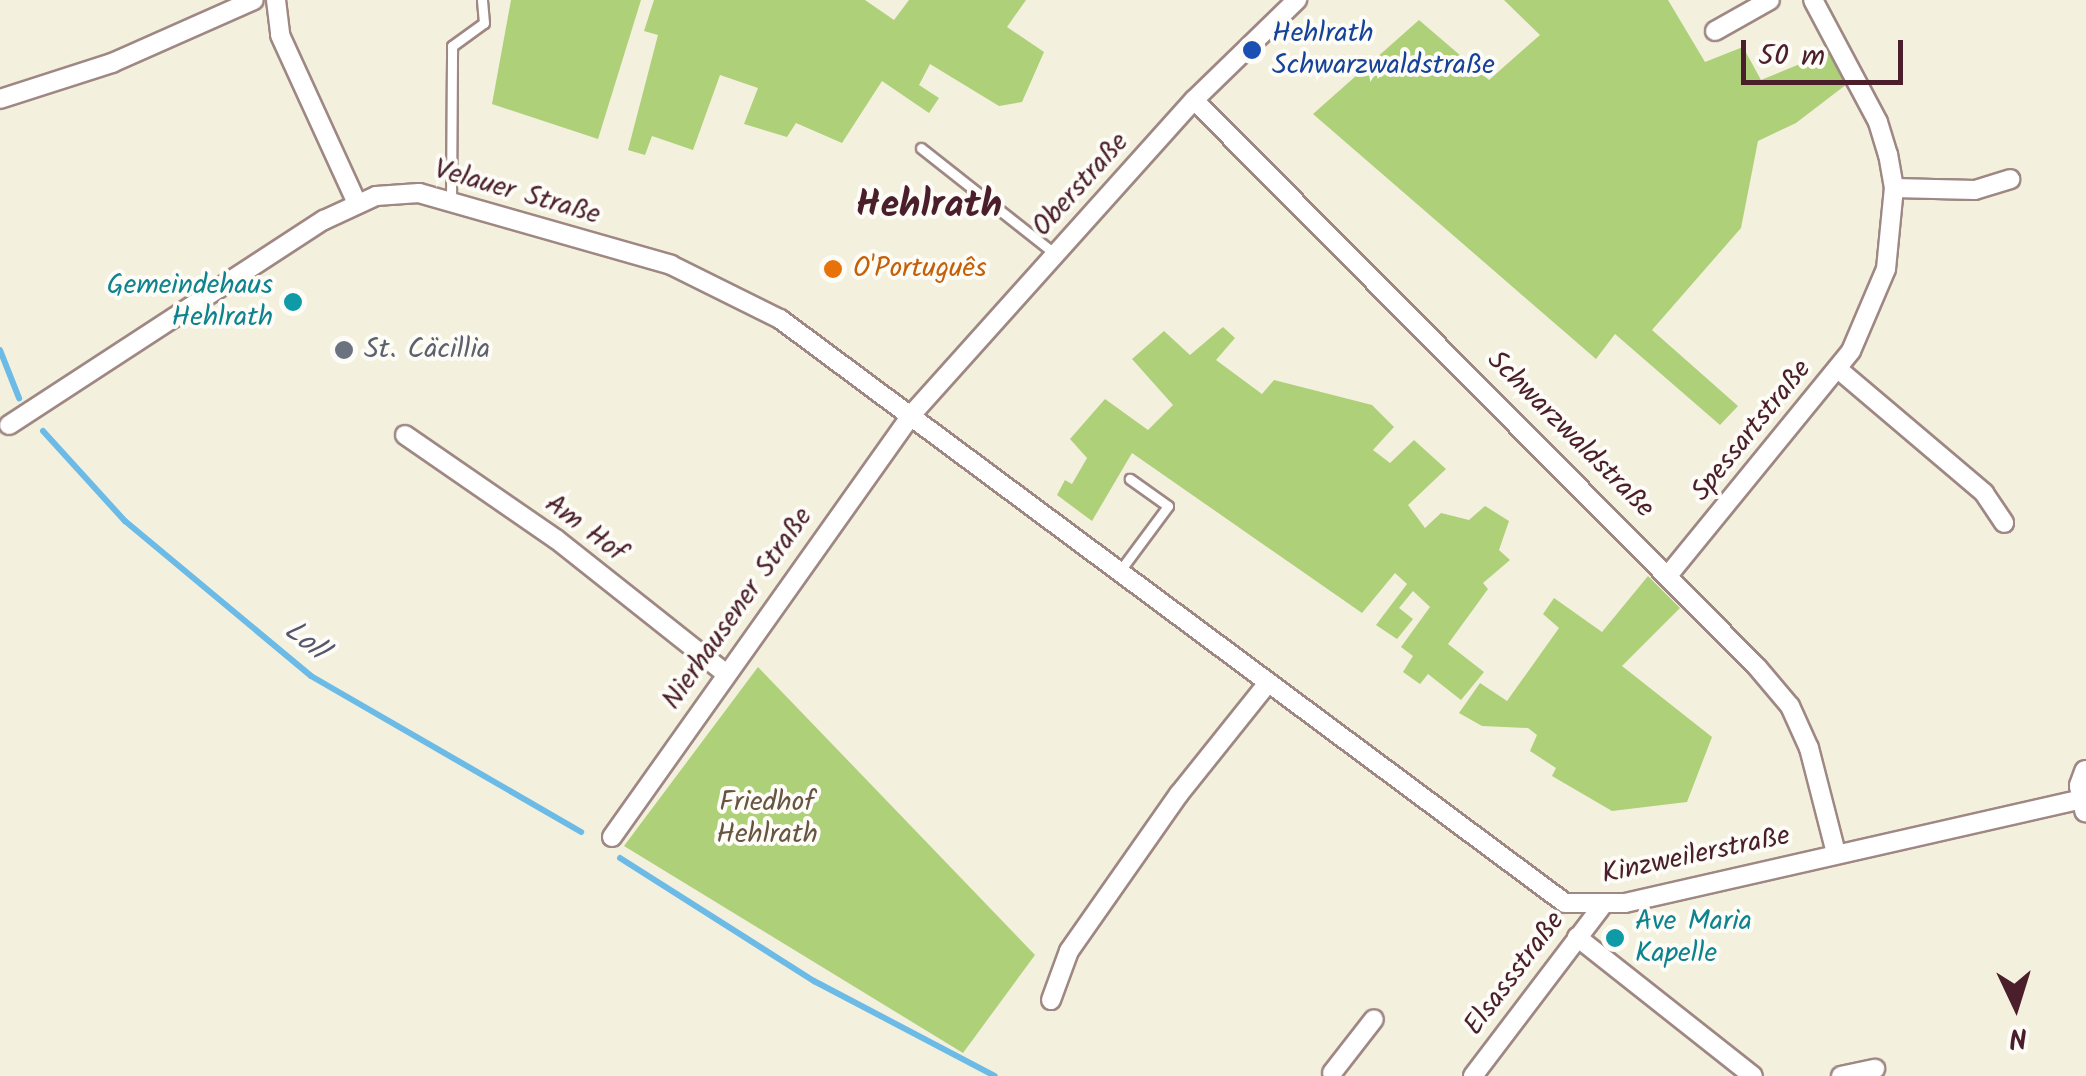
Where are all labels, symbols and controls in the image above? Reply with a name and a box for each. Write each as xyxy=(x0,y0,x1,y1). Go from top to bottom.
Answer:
place label: Hehlrath Schwarzwaldstraße xyxy=(1272,17,1495,83)
scale bar xyxy=(1746,20,1908,82)
text: 50 m xyxy=(1758,33,1825,81)
marker: Hehlrath Schwarzwaldstraße xyxy=(1241,39,1263,61)
street label: Oberstraße xyxy=(1026,126,1136,244)
street label: Velauer Straße xyxy=(430,153,604,233)
district label: Hehlrath xyxy=(856,184,1002,230)
place label: O'Português xyxy=(853,252,987,286)
marker: O'Português xyxy=(822,258,844,280)
place label: Gemeindehaus Hehlrath xyxy=(107,269,273,335)
marker: Gemeindehaus Hehlrath xyxy=(282,291,304,313)
place label: St. Cäcillia xyxy=(364,333,490,367)
marker: St. Cäcillia xyxy=(333,339,355,361)
street label: Schwarzwaldstraße xyxy=(1479,344,1661,526)
street label: Spessartstraße xyxy=(1685,354,1819,508)
street label: Am Hof xyxy=(538,488,632,570)
street label: Nierhausener Straße xyxy=(656,502,820,716)
water label: Loll xyxy=(276,613,334,669)
park label: Friedhof Hehlrath xyxy=(716,786,818,852)
street label: Kinzweilerstraße xyxy=(1599,820,1793,892)
street label: Elsassstraße xyxy=(1458,905,1572,1043)
place label: Ave Maria Kapelle xyxy=(1635,905,1752,971)
marker: Ave Maria Kapelle xyxy=(1604,927,1626,949)
north arrow xyxy=(1966,956,2066,1056)
text: N xyxy=(2008,1013,2029,1059)

